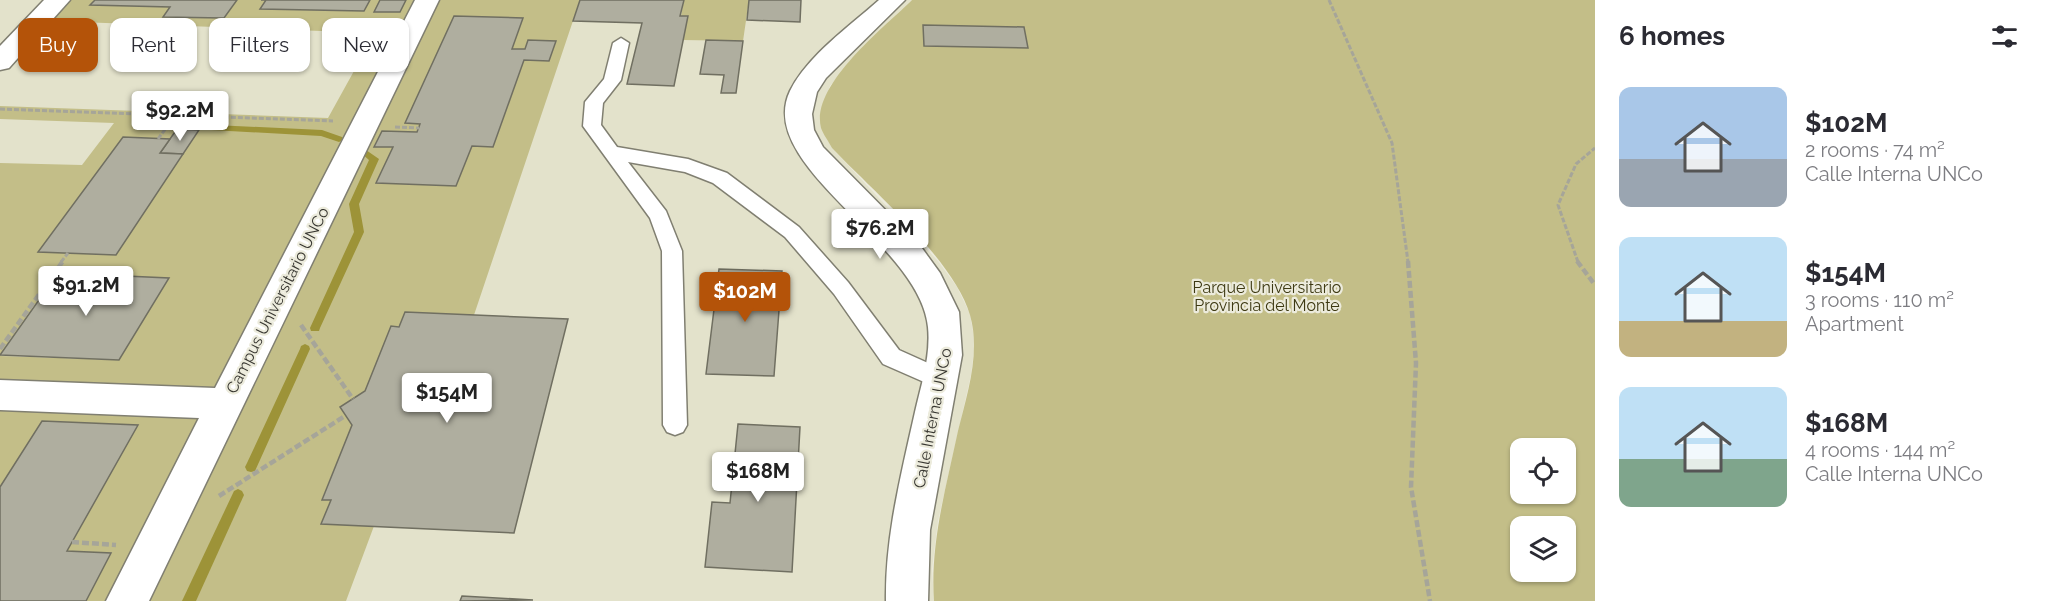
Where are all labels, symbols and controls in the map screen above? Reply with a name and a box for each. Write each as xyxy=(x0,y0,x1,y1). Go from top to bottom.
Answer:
chip: Buy xyxy=(18,18,98,72)
chip: Rent xyxy=(110,18,197,72)
chip: Filters xyxy=(209,18,310,72)
chip: New xyxy=(322,18,409,72)
icon: filters xyxy=(1988,20,2021,53)
text: 6 homes xyxy=(1619,21,1725,51)
pin: $92.2M xyxy=(131,91,229,142)
text: $92.2M xyxy=(146,98,214,122)
text: $102M xyxy=(1805,108,1887,138)
icon: home xyxy=(1667,111,1739,183)
text: 2 rooms · 74 m² xyxy=(1805,138,1945,162)
text: Calle Interna UNCo xyxy=(1805,162,1983,186)
street label: Campus Universitario UNCo xyxy=(222,204,333,397)
pin: $76.2M xyxy=(831,209,929,260)
text: $76.2M xyxy=(845,216,915,240)
text: $154M xyxy=(1805,258,1886,288)
icon: home xyxy=(1667,261,1739,333)
pin: $91.2M xyxy=(37,266,135,317)
pin: $102M xyxy=(703,272,787,323)
text: $91.2M xyxy=(52,273,120,297)
park label: Parque Universitario Provincia del Monte xyxy=(1193,278,1341,315)
text: $102M xyxy=(713,279,777,303)
text: 3 rooms · 110 m² xyxy=(1805,288,1954,312)
text: Apartment xyxy=(1805,312,1904,336)
street label: Calle Interna UNCo xyxy=(910,346,955,490)
pin: $154M xyxy=(405,373,489,424)
text: $154M xyxy=(416,380,478,404)
text: $168M xyxy=(1805,408,1888,438)
icon: home xyxy=(1667,411,1739,483)
map controls xyxy=(1510,438,1576,582)
button: locate xyxy=(1510,438,1576,504)
text: 4 rooms · 144 m² xyxy=(1805,438,1955,462)
pin: $168M xyxy=(716,452,800,503)
text: $168M xyxy=(726,459,790,483)
text: Calle Interna UNCo xyxy=(1805,462,1983,486)
button: layers xyxy=(1510,516,1576,582)

